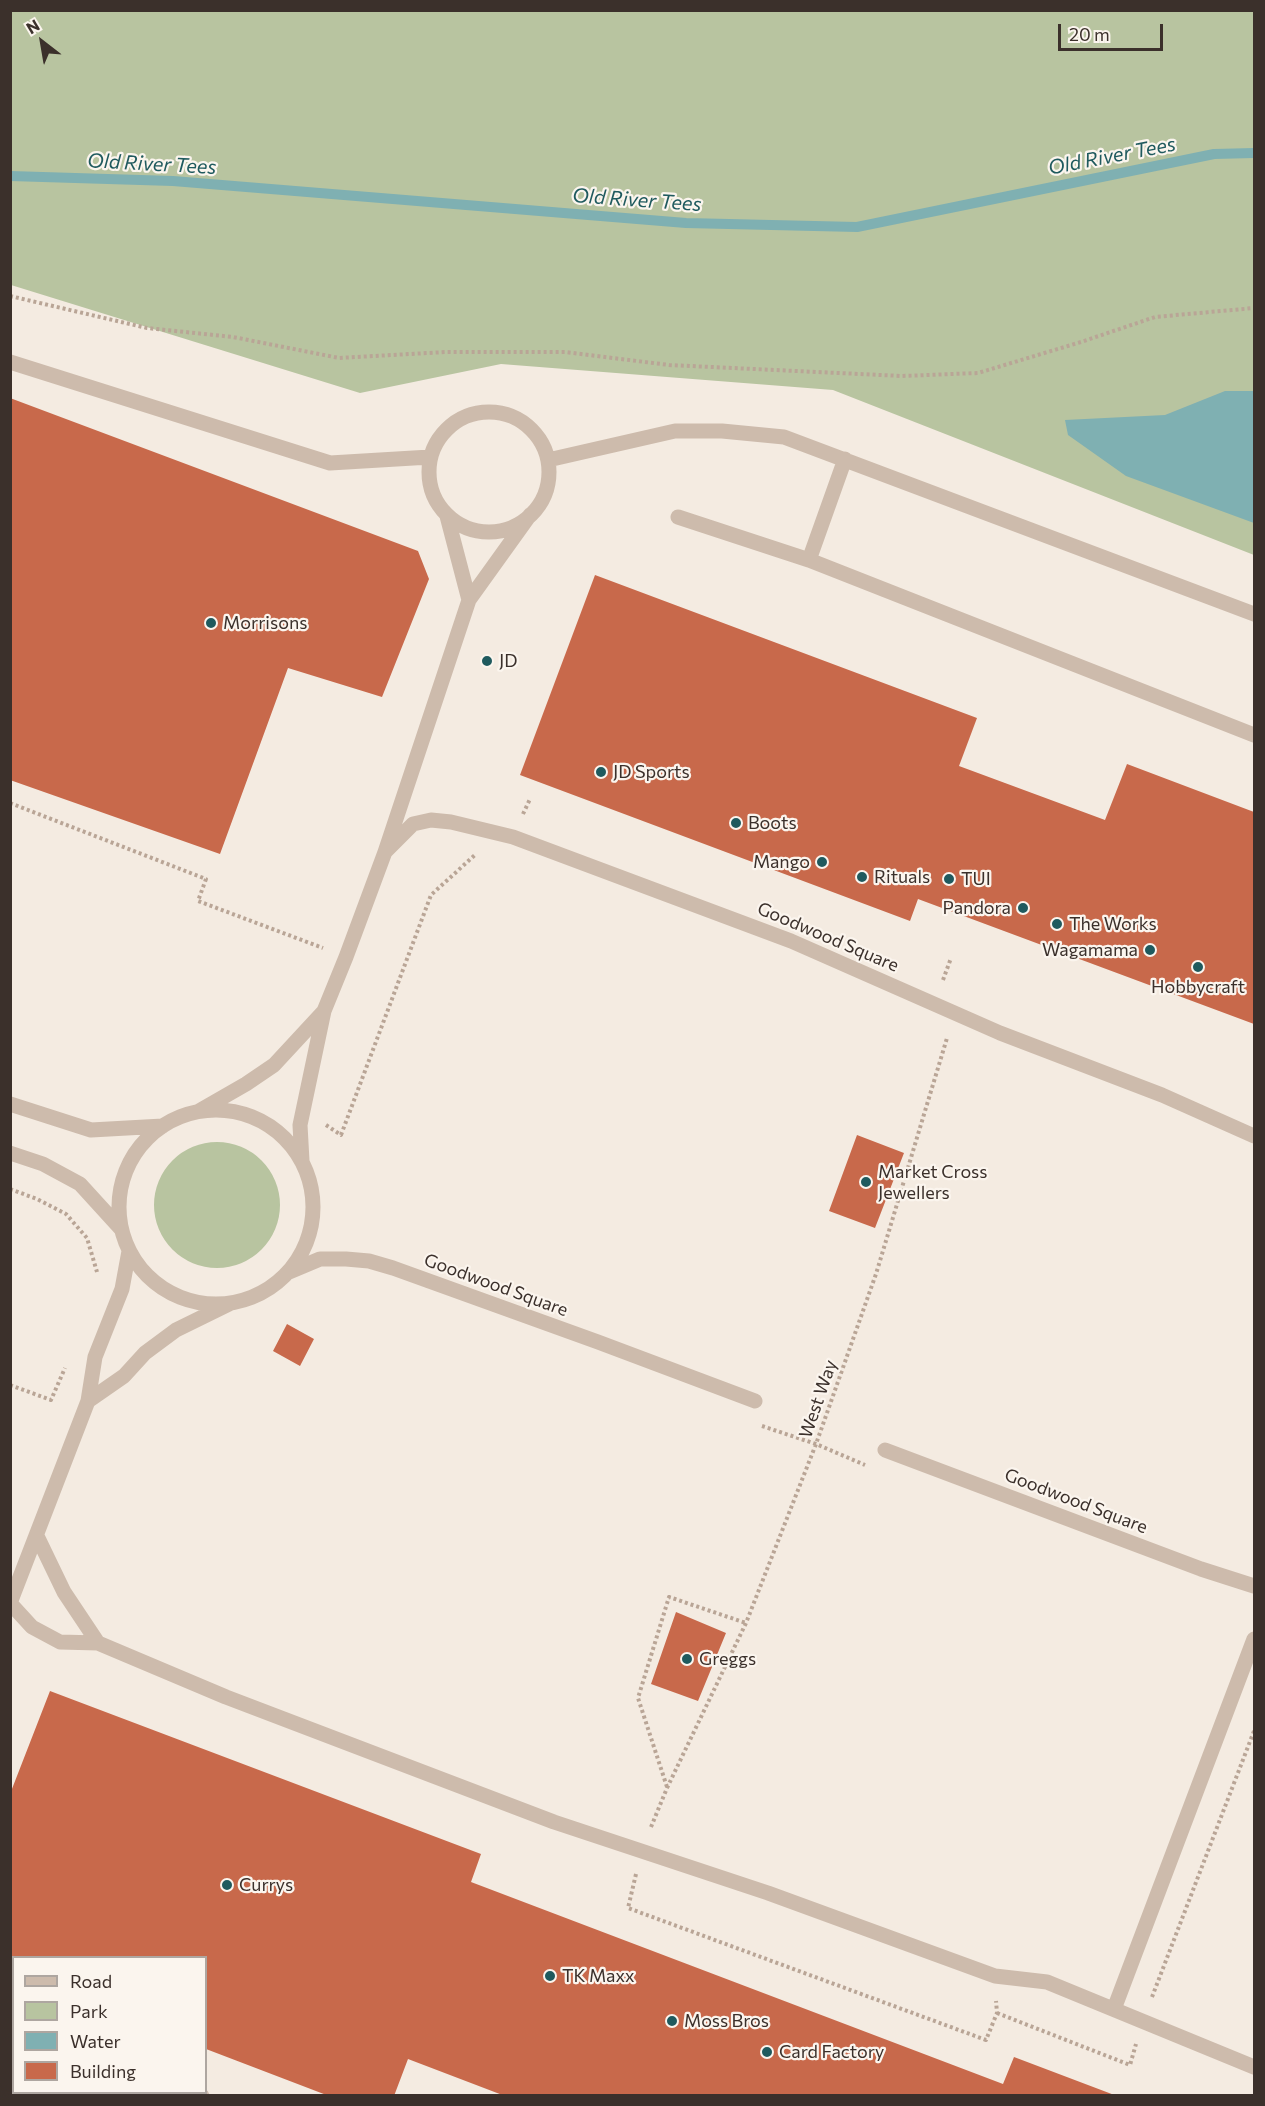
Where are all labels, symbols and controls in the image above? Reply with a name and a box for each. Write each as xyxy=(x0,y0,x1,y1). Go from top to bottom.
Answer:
north arrow xyxy=(12,12,72,72)
scale bar xyxy=(1061,12,1166,50)
text: N xyxy=(22,15,43,37)
text: 20 m xyxy=(1069,23,1110,45)
water label: Old River Tees xyxy=(1046,132,1178,180)
water label: Old River Tees xyxy=(87,149,217,179)
water label: Old River Tees xyxy=(572,184,702,216)
place label: Morrisons xyxy=(223,612,307,634)
marker: Morrisons xyxy=(204,616,218,630)
place label: JD xyxy=(499,650,517,672)
marker: JD xyxy=(480,654,494,668)
place label: JD Sports xyxy=(613,761,690,783)
marker: JD Sports xyxy=(594,765,608,779)
place label: Boots xyxy=(748,812,797,834)
marker: Boots xyxy=(729,816,743,830)
place label: Mango xyxy=(753,851,810,873)
marker: Mango xyxy=(815,855,829,869)
place label: Rituals xyxy=(874,866,930,888)
place label: TUI xyxy=(961,868,991,890)
marker: Rituals xyxy=(855,870,869,884)
marker: TUI xyxy=(942,872,956,886)
street label: Goodwood Square xyxy=(754,897,902,977)
place label: Pandora xyxy=(942,897,1011,919)
marker: Pandora xyxy=(1016,901,1030,915)
place label: The Works xyxy=(1069,913,1157,935)
marker: The Works xyxy=(1050,917,1064,931)
place label: Wagamama xyxy=(1042,939,1138,961)
marker: Wagamama xyxy=(1143,943,1157,957)
marker: Hobbycraft xyxy=(1191,960,1205,974)
place label: Hobbycraft xyxy=(1151,976,1245,998)
place label: Market Cross Jewellers xyxy=(878,1161,987,1204)
marker: Market Cross Jewellers xyxy=(859,1175,873,1189)
street label: Goodwood Square xyxy=(421,1249,571,1321)
street label: West Way xyxy=(795,1357,841,1441)
street label: Goodwood Square xyxy=(1001,1464,1151,1538)
place label: Greggs xyxy=(699,1648,756,1670)
marker: Greggs xyxy=(680,1652,694,1666)
place label: Currys xyxy=(239,1874,293,1896)
marker: Currys xyxy=(220,1878,234,1892)
legend xyxy=(12,1956,207,2094)
place label: TK Maxx xyxy=(562,1965,635,1987)
marker: TK Maxx xyxy=(543,1969,557,1983)
text: Road xyxy=(70,1970,112,1992)
text: Park xyxy=(70,2000,108,2022)
place label: Moss Bros xyxy=(684,2010,769,2032)
marker: Moss Bros xyxy=(665,2014,679,2028)
text: Water xyxy=(70,2030,121,2052)
place label: Card Factory xyxy=(779,2041,884,2063)
marker: Card Factory xyxy=(760,2045,774,2059)
text: Building xyxy=(70,2060,136,2082)

